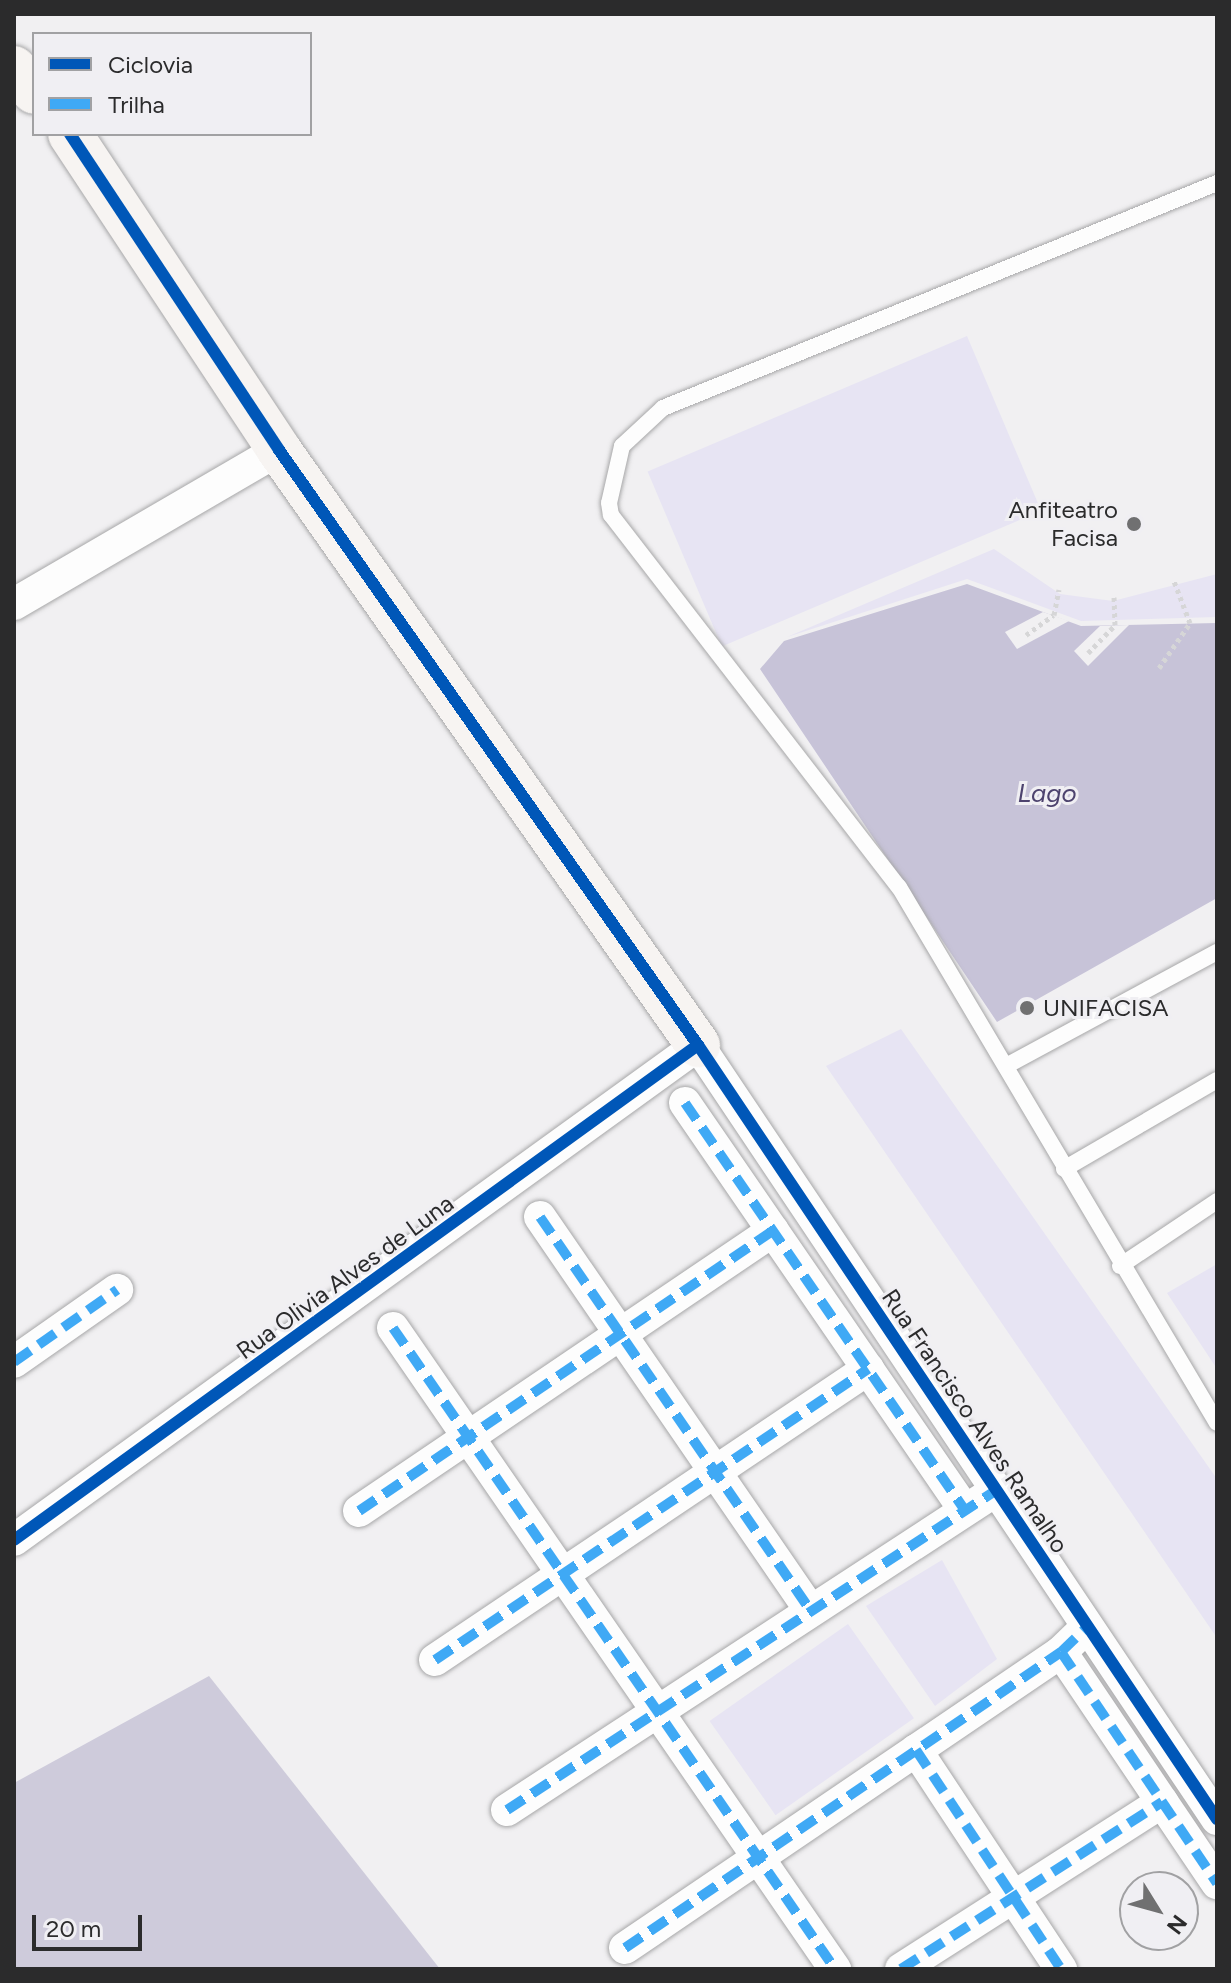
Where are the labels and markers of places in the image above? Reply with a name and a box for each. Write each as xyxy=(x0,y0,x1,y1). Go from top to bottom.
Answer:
place label: Anfiteatro Facisa xyxy=(1008,496,1118,552)
marker: Anfiteatro Facisa xyxy=(1125,515,1143,533)
place label: UNIFACISA xyxy=(1043,994,1169,1022)
marker: UNIFACISA xyxy=(1018,999,1036,1017)

